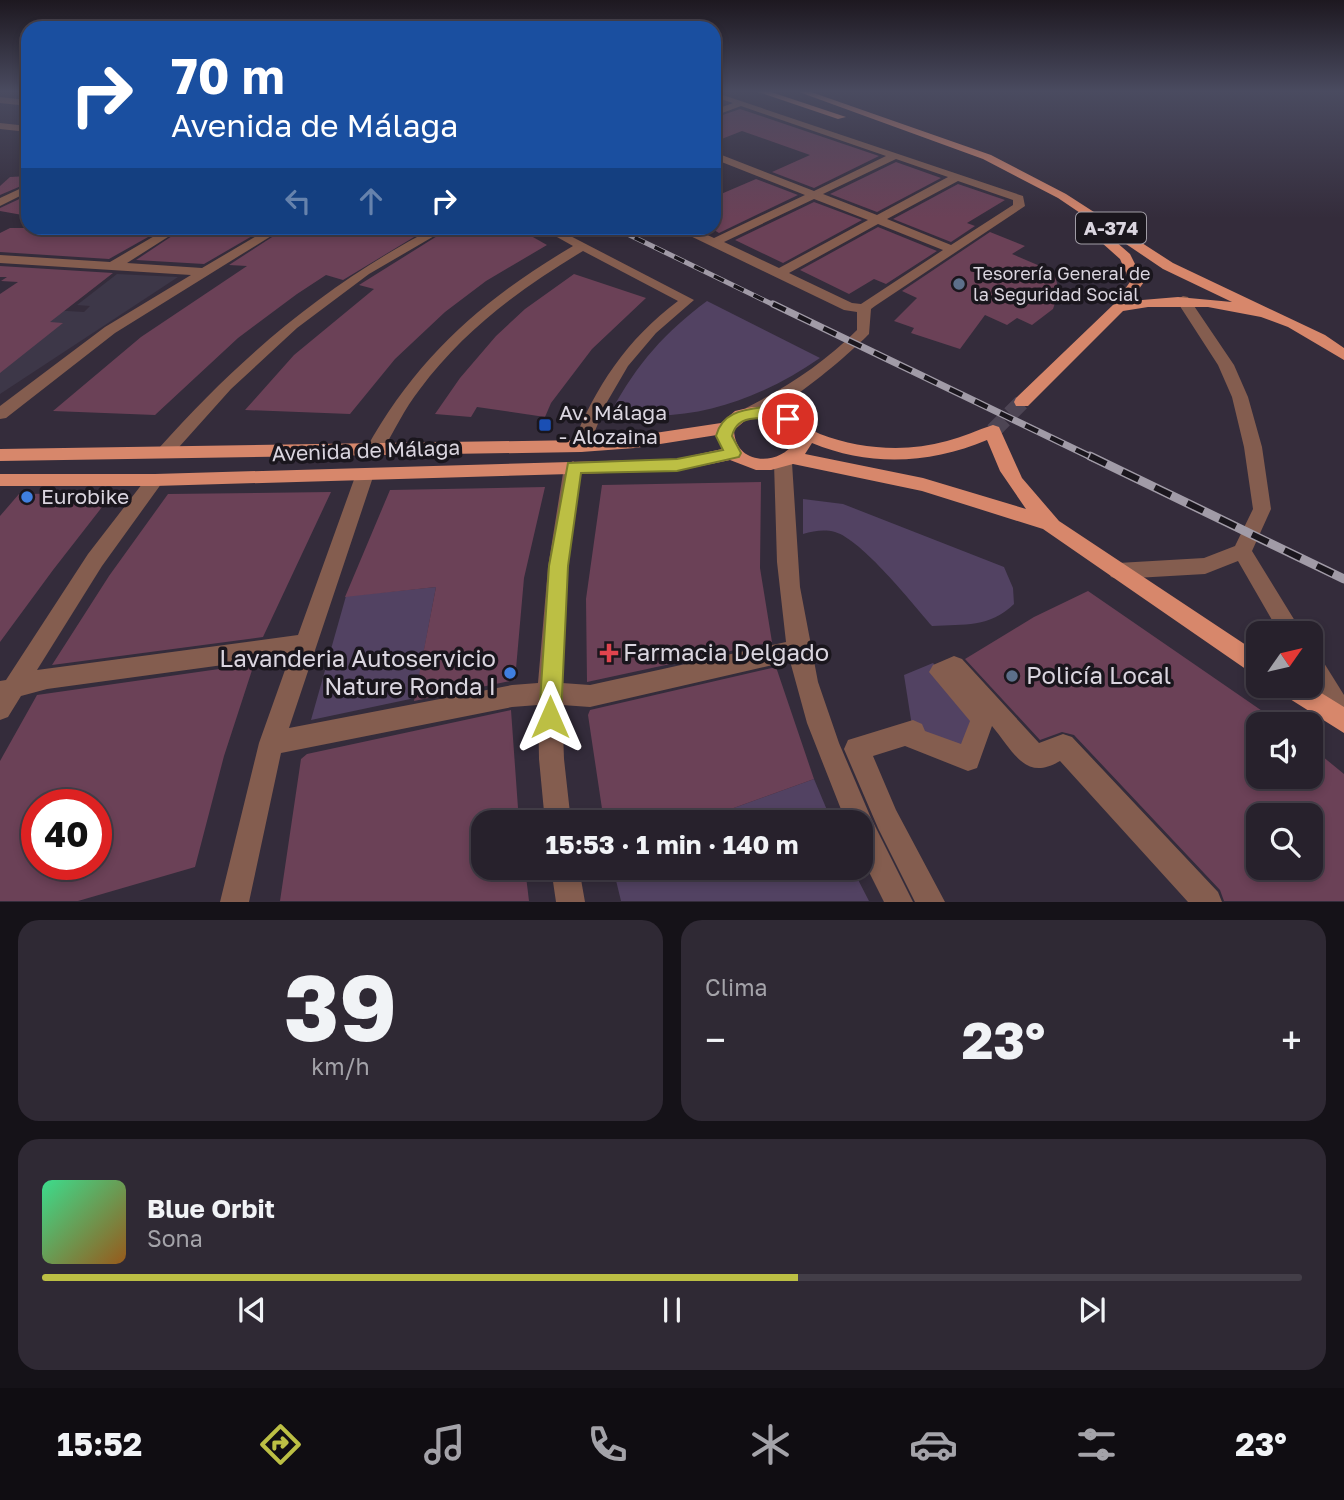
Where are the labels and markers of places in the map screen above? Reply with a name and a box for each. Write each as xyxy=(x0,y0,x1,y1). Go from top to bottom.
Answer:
place label: Tesorería General de la Seguridad Social xyxy=(973,262,1151,305)
marker: Tesorería General de la Seguridad Social xyxy=(951,276,967,292)
pin xyxy=(758,389,818,449)
place label: Av. Málaga - Alozaina xyxy=(559,399,667,449)
marker: Av. Málaga - Alozaina xyxy=(537,417,553,433)
place label: Eurobike xyxy=(41,483,129,509)
marker: Eurobike xyxy=(19,489,35,505)
place label: Farmacia Delgado xyxy=(623,637,829,666)
place label: Lavanderia Autoservicio Nature Ronda I xyxy=(219,643,496,700)
marker: Farmacia Delgado xyxy=(601,645,617,661)
place label: Policía Local xyxy=(1026,660,1171,689)
marker: Lavanderia Autoservicio Nature Ronda I xyxy=(502,665,518,681)
marker: Policía Local xyxy=(1004,668,1020,684)

